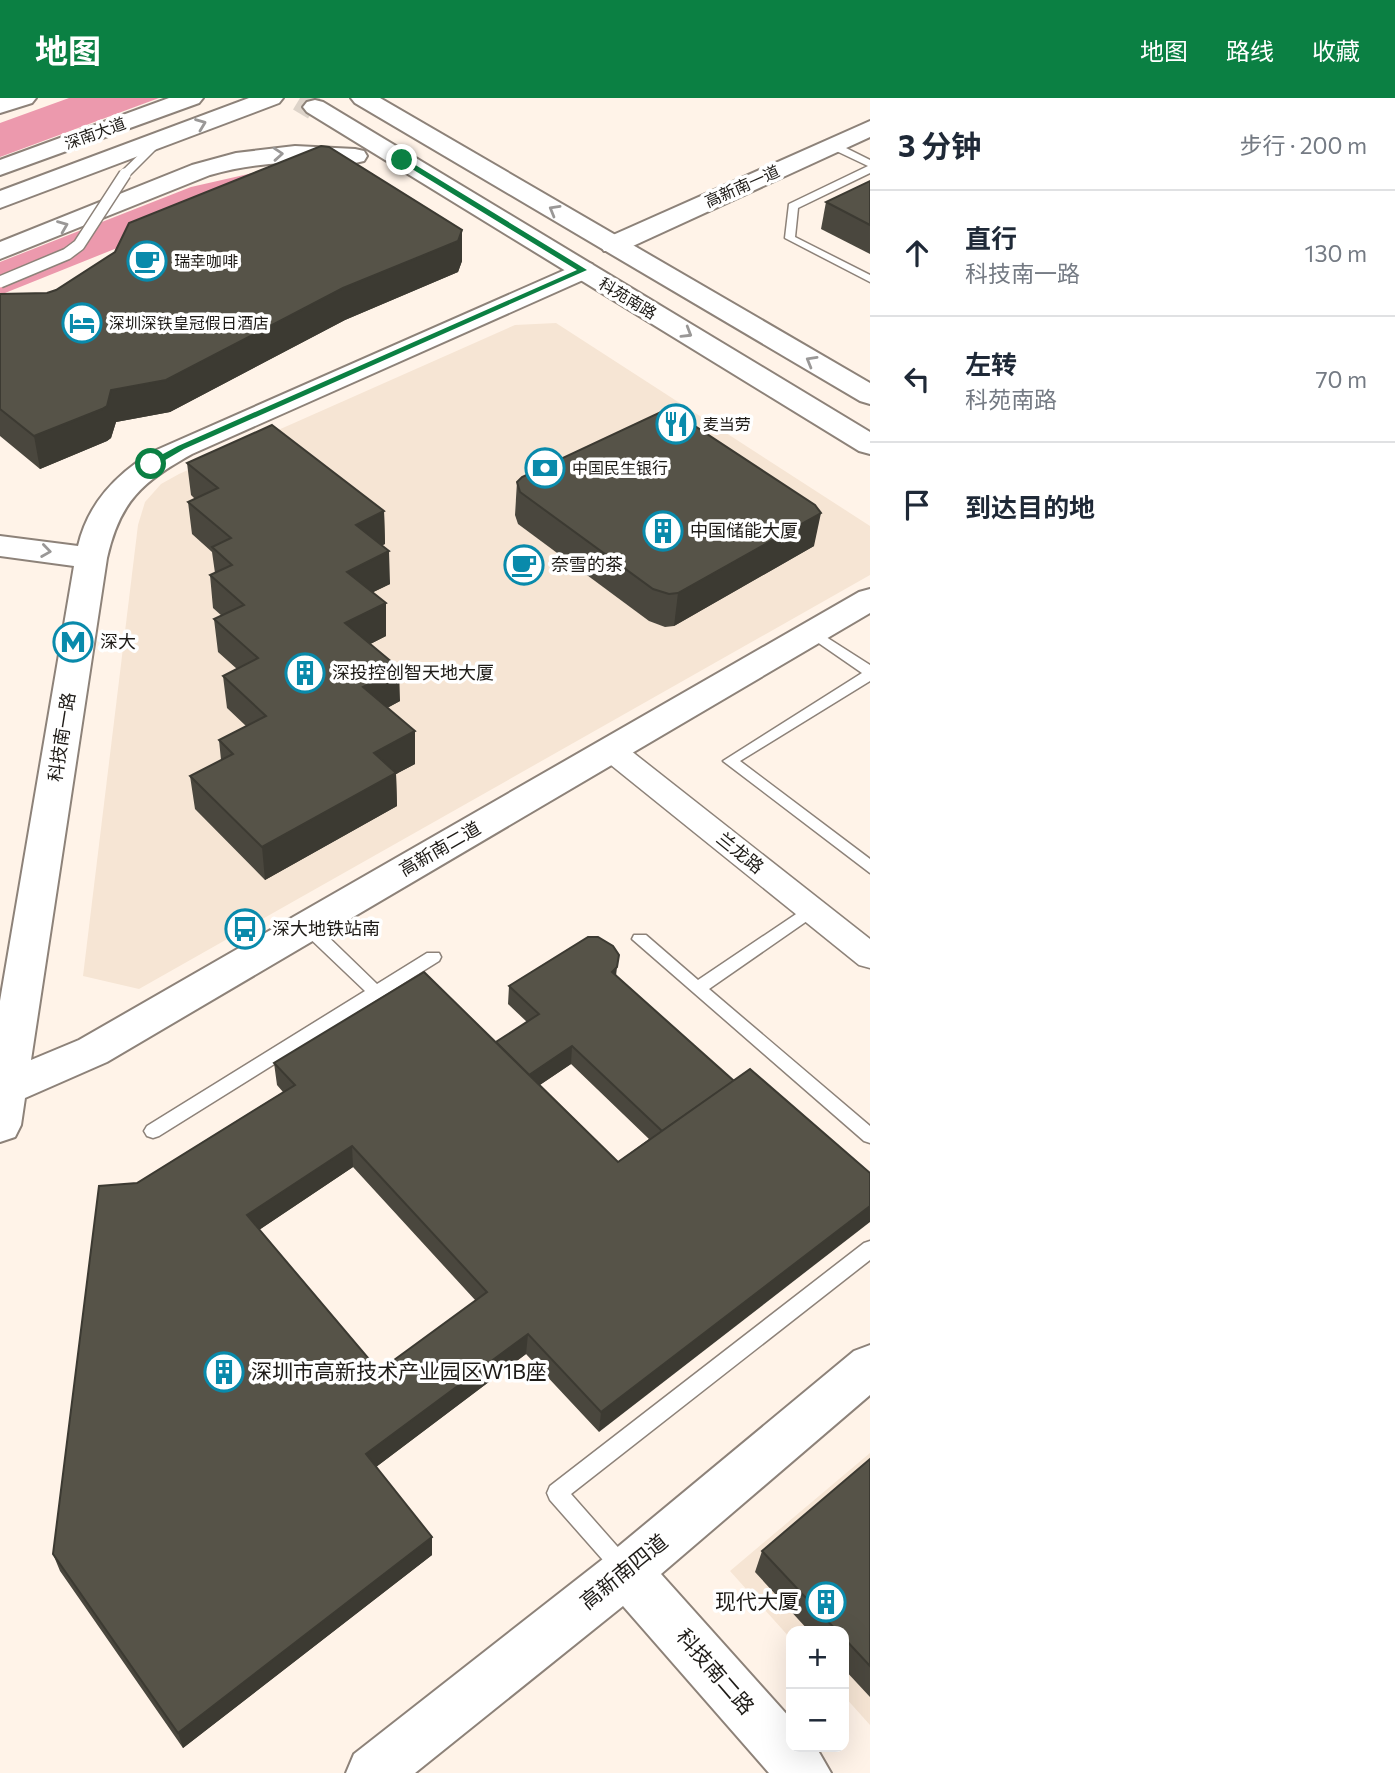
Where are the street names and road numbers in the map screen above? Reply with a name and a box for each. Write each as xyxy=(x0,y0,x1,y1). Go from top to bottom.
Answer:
street label: 深南大道 xyxy=(62,113,128,152)
street label: 高新南一道 xyxy=(701,161,782,210)
street label: 科苑南路 xyxy=(596,273,661,322)
street label: 科技南一路 xyxy=(43,691,79,783)
street label: 高新南二道 xyxy=(395,816,484,880)
street label: 兰龙路 xyxy=(713,827,769,878)
street label: 高新南四道 xyxy=(574,1528,672,1614)
street label: 科技南二路 xyxy=(672,1623,760,1719)

